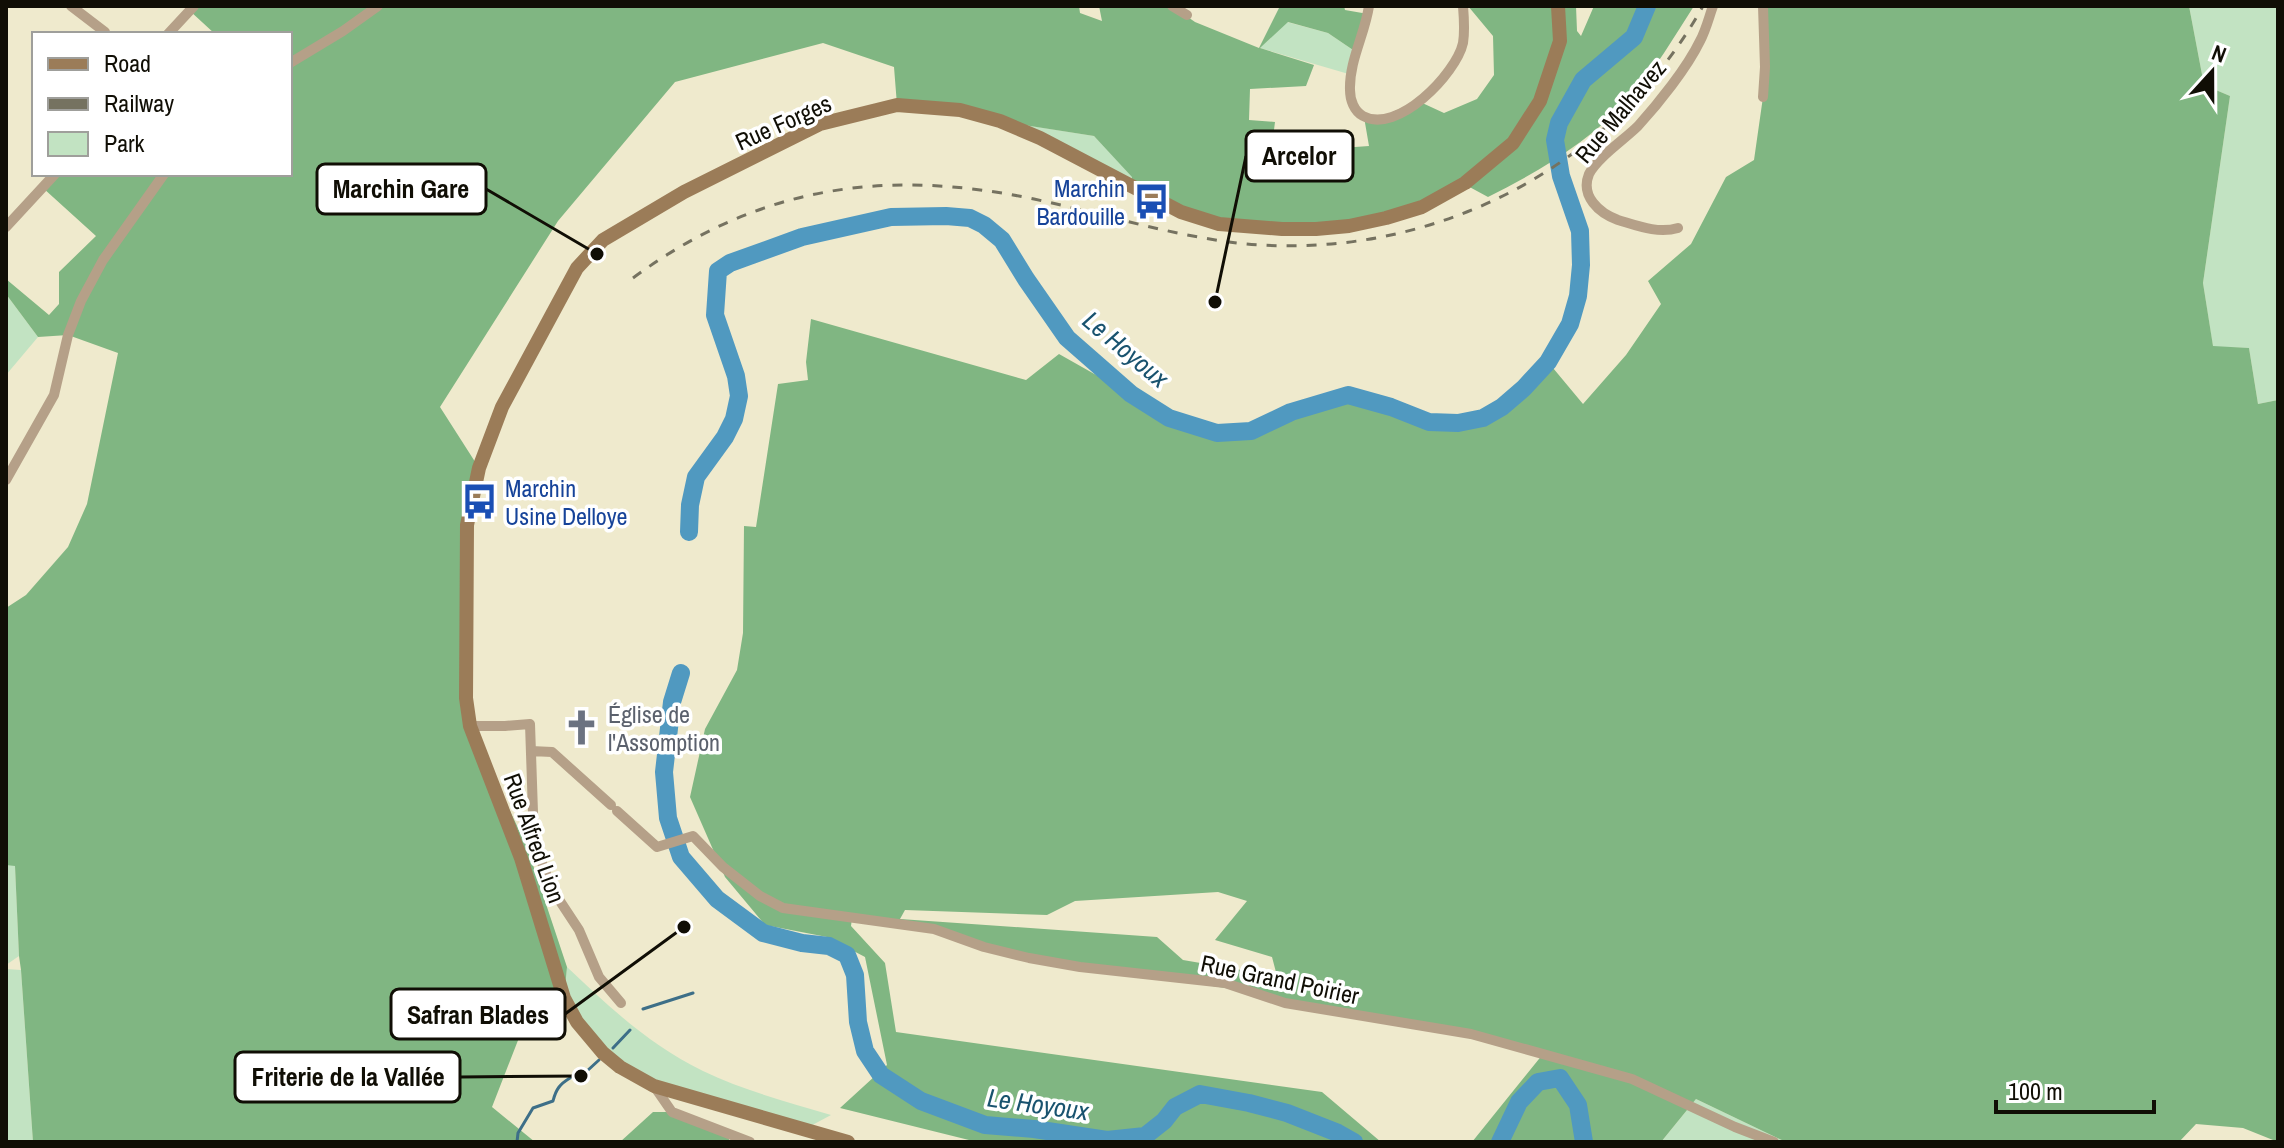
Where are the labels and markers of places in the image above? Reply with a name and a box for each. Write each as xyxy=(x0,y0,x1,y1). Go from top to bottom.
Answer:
callout: Arcelor xyxy=(1246,131,1353,181)
callout: Marchin Gare xyxy=(317,164,486,214)
place label: Marchin Bardouille xyxy=(1036,172,1125,232)
bus stop icon: Marchin Bardouille xyxy=(1132,183,1170,221)
place label: Marchin Usine Delloye xyxy=(505,472,628,532)
bus stop icon: Marchin Usine Delloye xyxy=(460,483,498,521)
place label: Église de l'Assomption xyxy=(608,698,720,758)
church icon: Église de l'Assomption xyxy=(563,709,601,747)
callout: Safran Blades xyxy=(391,989,565,1039)
callout: Friterie de la Vallée xyxy=(235,1052,460,1102)

